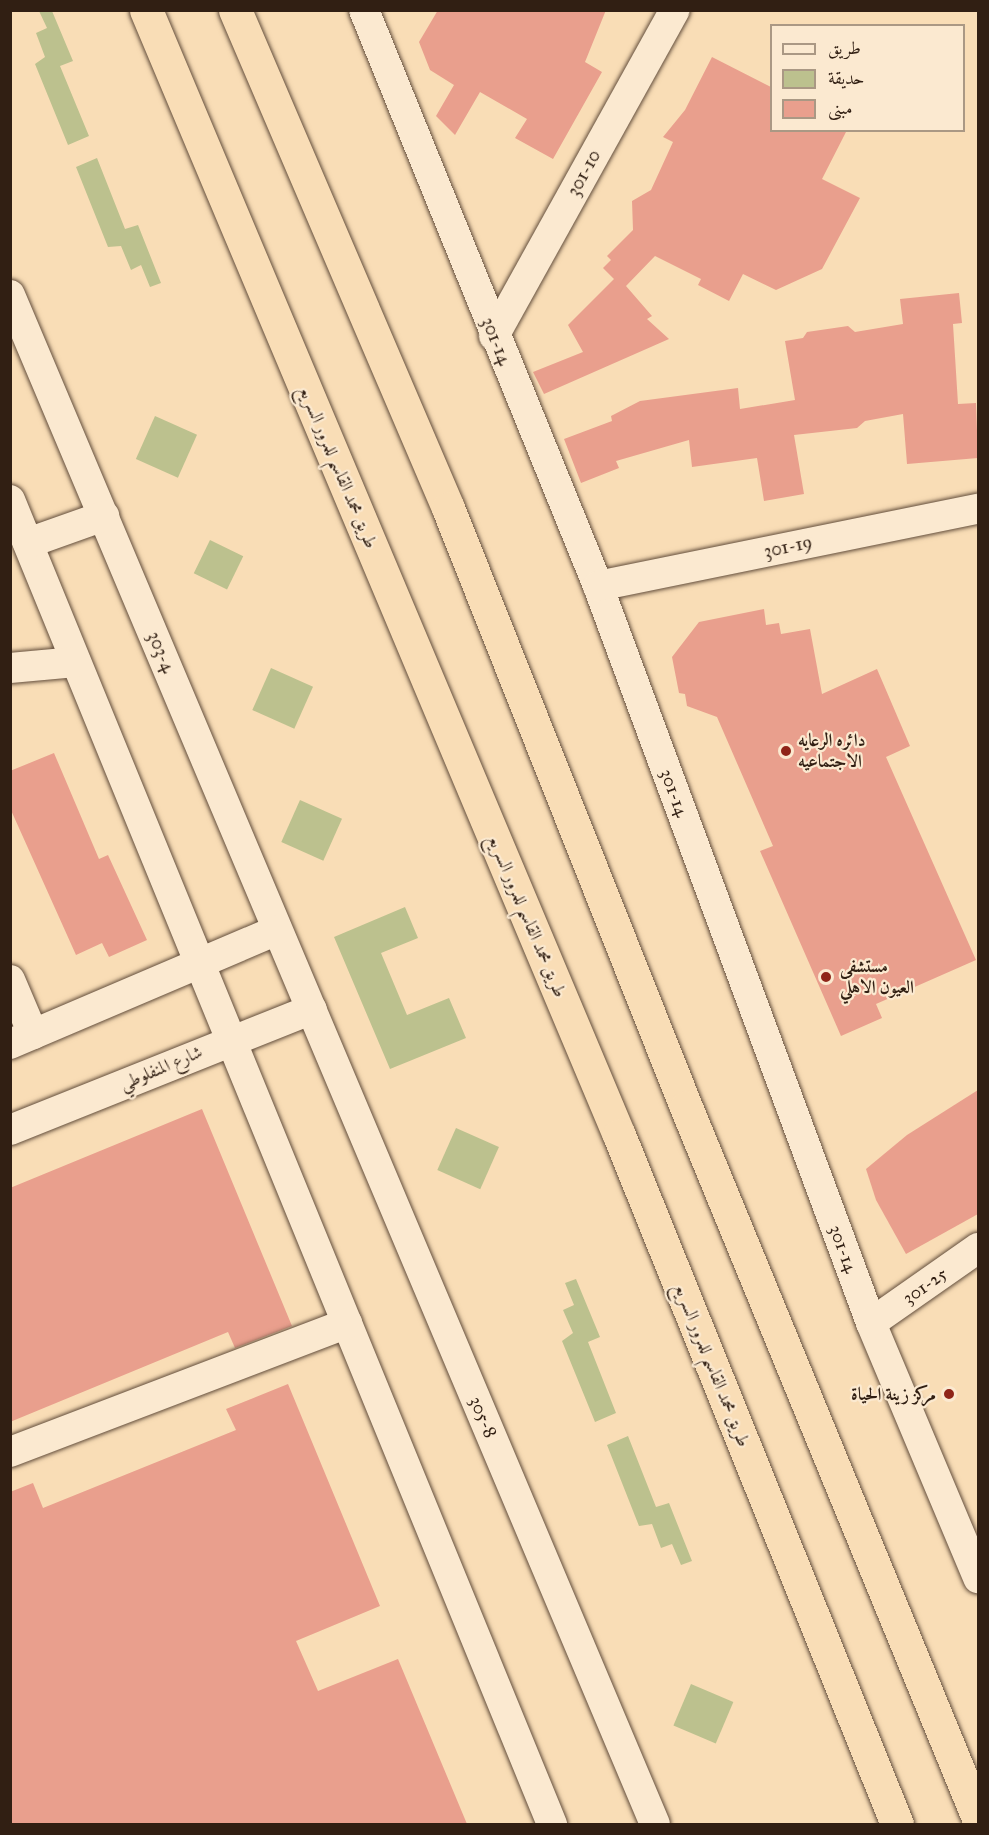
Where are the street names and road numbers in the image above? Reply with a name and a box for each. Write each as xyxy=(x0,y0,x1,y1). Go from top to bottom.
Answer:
street label: 301-10 xyxy=(563,146,605,200)
street label: 301-14 xyxy=(477,314,515,368)
street label: طريق محمد القاسم للمرور السريع xyxy=(294,382,382,552)
street label: 301-19 xyxy=(762,531,814,563)
street label: 303-4 xyxy=(143,628,179,676)
street label: 301-14 xyxy=(655,766,693,820)
street label: طريق محمد القاسم للمرور السريع xyxy=(483,831,571,1001)
street label: شارع المنفلوطي xyxy=(116,1041,206,1095)
street label: 301-14 xyxy=(824,1222,862,1276)
street label: 301-25 xyxy=(899,1263,951,1309)
street label: طريق محمد القاسم للمرور السريع xyxy=(669,1280,755,1450)
street label: 305-8 xyxy=(465,1393,501,1441)

